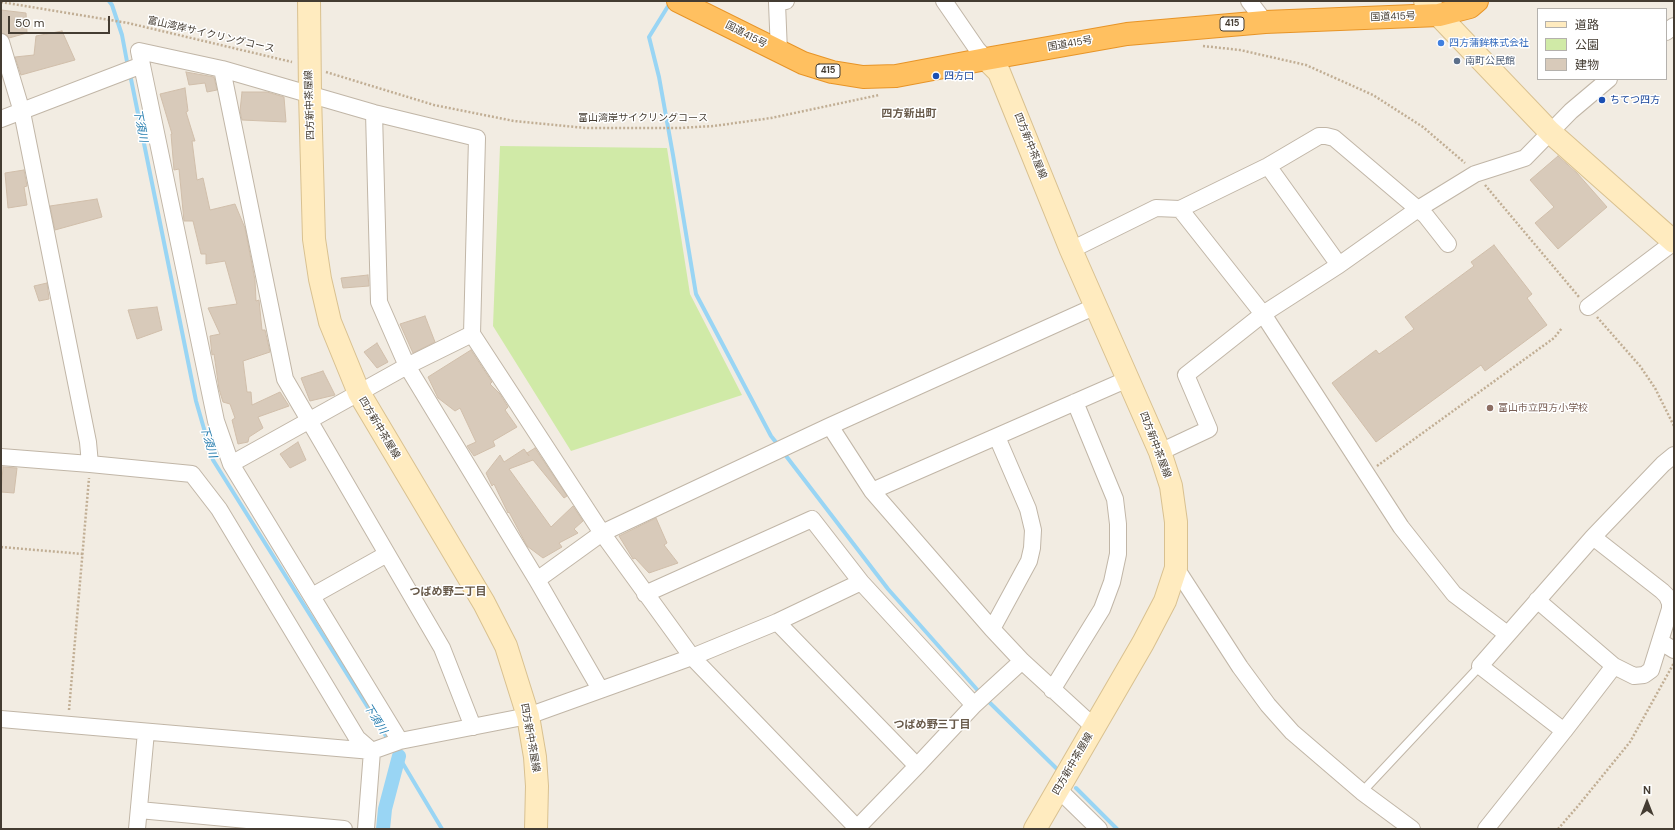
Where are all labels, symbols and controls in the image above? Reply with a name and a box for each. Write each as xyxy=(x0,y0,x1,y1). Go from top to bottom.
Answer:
scale bar xyxy=(10,8,112,34)
legend xyxy=(1537,8,1667,80)
street label: 国道415号 xyxy=(1370,10,1416,24)
text: 50 m xyxy=(15,15,44,31)
street label: 富山湾岸サイクリングコース xyxy=(146,15,276,55)
road number: 415 xyxy=(1220,17,1244,31)
text: 道路 xyxy=(1575,17,1599,33)
street label: 国道415号 xyxy=(723,19,769,51)
street label: 国道415号 xyxy=(1047,34,1093,54)
place label: 四方蒲鉾株式会社 xyxy=(1449,37,1529,49)
text: 公園 xyxy=(1575,37,1599,53)
marker: 四方蒲鉾株式会社 xyxy=(1436,38,1446,48)
place label: 南町公民館 xyxy=(1465,55,1515,67)
marker: 南町公民館 xyxy=(1452,56,1462,66)
text: 建物 xyxy=(1575,57,1599,73)
road number: 415 xyxy=(816,64,840,78)
street label: 四方新中茶屋線 xyxy=(303,70,317,140)
place label: 四方口 xyxy=(944,70,974,82)
marker: 四方口 xyxy=(931,71,941,81)
place label: ちてつ四方 xyxy=(1610,94,1660,106)
marker: ちてつ四方 xyxy=(1597,95,1607,105)
district label: 四方新出町 xyxy=(882,107,936,121)
water label: 下須川 xyxy=(130,109,150,143)
street label: 四方新中茶屋線 xyxy=(1011,111,1049,181)
street label: 富山湾岸サイクリングコース xyxy=(578,112,708,124)
street label: 四方新中茶屋線 xyxy=(356,395,402,461)
place label: 富山市立四方小学校 xyxy=(1498,402,1588,414)
marker: 富山市立四方小学校 xyxy=(1485,403,1495,413)
street label: 四方新中茶屋線 xyxy=(1137,410,1173,480)
water label: 下須川 xyxy=(197,424,219,460)
district label: つばめ野二丁目 xyxy=(410,585,486,599)
water label: 下須川 xyxy=(361,702,389,736)
street label: 四方新中茶屋線 xyxy=(518,702,542,774)
district label: つばめ野三丁目 xyxy=(894,718,970,732)
street label: 四方新中茶屋線 xyxy=(1050,731,1096,797)
north arrow xyxy=(1627,782,1667,822)
text: N xyxy=(1643,783,1651,797)

